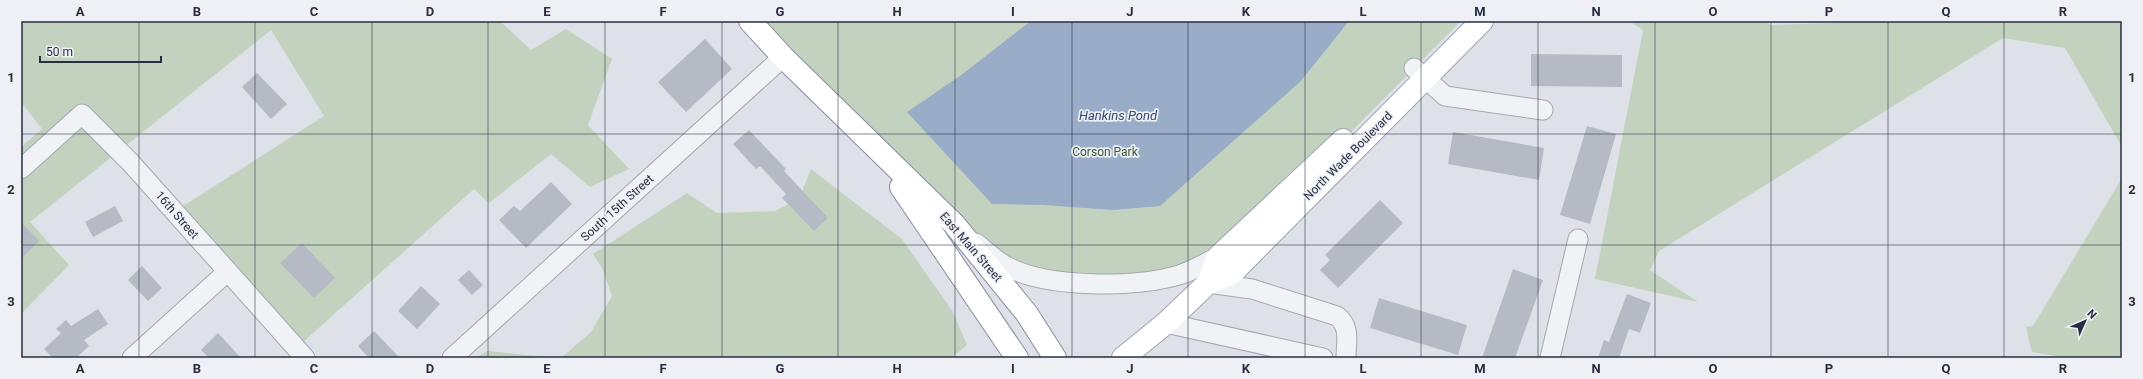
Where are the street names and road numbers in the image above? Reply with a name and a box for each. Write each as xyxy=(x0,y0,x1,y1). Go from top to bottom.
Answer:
street label: North Wade Boulevard xyxy=(1301,109,1395,203)
street label: South 15th Street xyxy=(578,172,656,244)
street label: 16th Street xyxy=(152,188,202,242)
street label: East Main Street xyxy=(937,209,1005,285)

